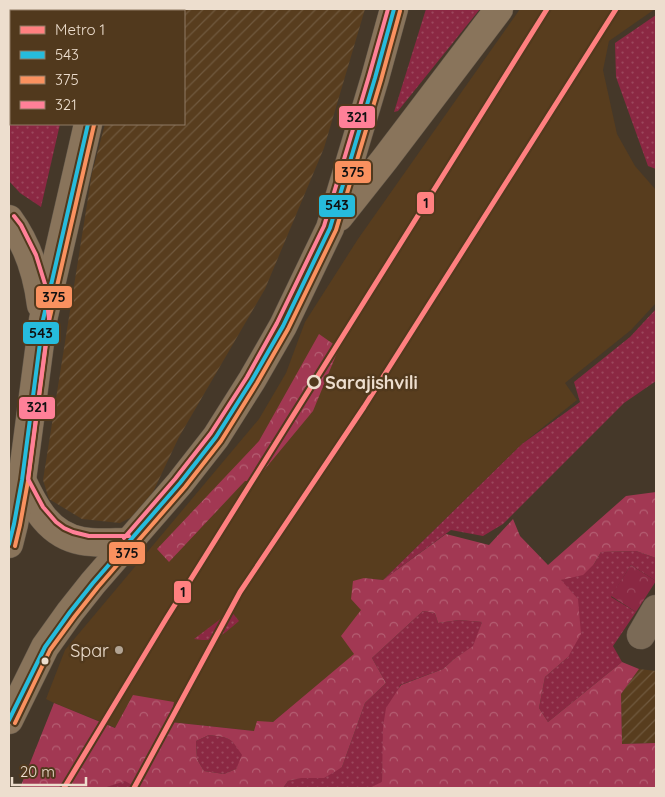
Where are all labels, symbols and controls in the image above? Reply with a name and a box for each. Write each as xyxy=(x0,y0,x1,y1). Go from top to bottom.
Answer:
legend xyxy=(10,10,185,125)
text: Metro 1 xyxy=(55,20,105,39)
text: 543 xyxy=(55,45,79,64)
text: 375 xyxy=(55,70,79,89)
text: 321 xyxy=(55,95,77,114)
line badge: 321 xyxy=(338,105,376,129)
text: 321 xyxy=(347,108,367,126)
line badge: 375 xyxy=(334,160,372,184)
text: 375 xyxy=(341,163,365,181)
line badge: 1 xyxy=(416,191,435,215)
line badge: 543 xyxy=(318,194,356,218)
text: 1 xyxy=(423,194,429,212)
text: 543 xyxy=(325,196,349,214)
line badge: 375 xyxy=(35,285,73,309)
text: 375 xyxy=(42,288,66,306)
line badge: 543 xyxy=(22,321,60,345)
text: 543 xyxy=(29,324,53,342)
place label: Sarajishvili xyxy=(325,371,418,394)
marker: Sarajishvili xyxy=(307,375,321,389)
line badge: 321 xyxy=(18,396,56,420)
text: 321 xyxy=(27,398,47,416)
line badge: 375 xyxy=(108,541,146,565)
text: 375 xyxy=(115,544,139,562)
line badge: 1 xyxy=(173,580,192,604)
text: 1 xyxy=(180,583,186,601)
place label: Spar xyxy=(70,639,109,662)
marker: Spar xyxy=(113,644,125,656)
unlabelled marker xyxy=(40,656,50,666)
scale bar xyxy=(12,754,86,786)
text: 20 m xyxy=(20,762,55,781)

